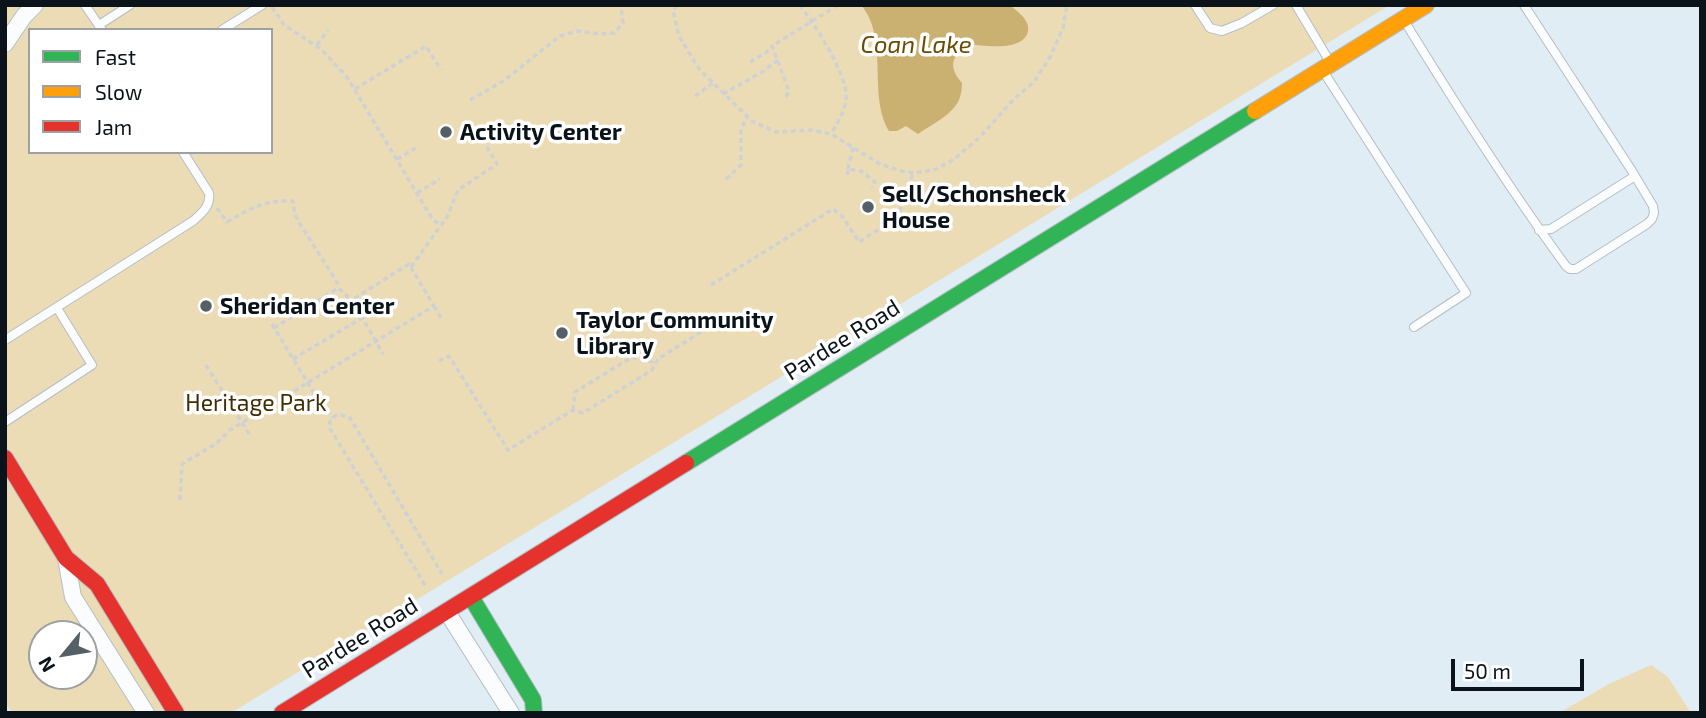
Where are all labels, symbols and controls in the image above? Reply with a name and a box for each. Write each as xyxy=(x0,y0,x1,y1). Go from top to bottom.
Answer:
legend xyxy=(28,28,273,154)
water label: Coan Lake xyxy=(860,31,972,59)
text: Fast xyxy=(95,44,136,69)
text: Slow xyxy=(95,79,142,104)
text: Jam xyxy=(95,114,132,139)
place label: Activity Center xyxy=(460,118,622,146)
marker: Activity Center xyxy=(438,124,454,140)
place label: Sell/Schonsheck House xyxy=(882,180,1066,234)
marker: Sell/Schonsheck House xyxy=(860,199,876,215)
place label: Sheridan Center xyxy=(220,292,395,320)
street label: Pardee Road xyxy=(779,294,905,386)
marker: Sheridan Center xyxy=(198,298,214,314)
place label: Taylor Community Library xyxy=(576,306,774,360)
marker: Taylor Community Library xyxy=(554,325,570,341)
park label: Heritage Park xyxy=(185,389,327,417)
street label: Pardee Road xyxy=(297,592,423,684)
north arrow xyxy=(28,620,98,690)
scale bar xyxy=(1454,644,1587,688)
text: N xyxy=(33,653,60,676)
text: 50 m xyxy=(1464,658,1511,683)

